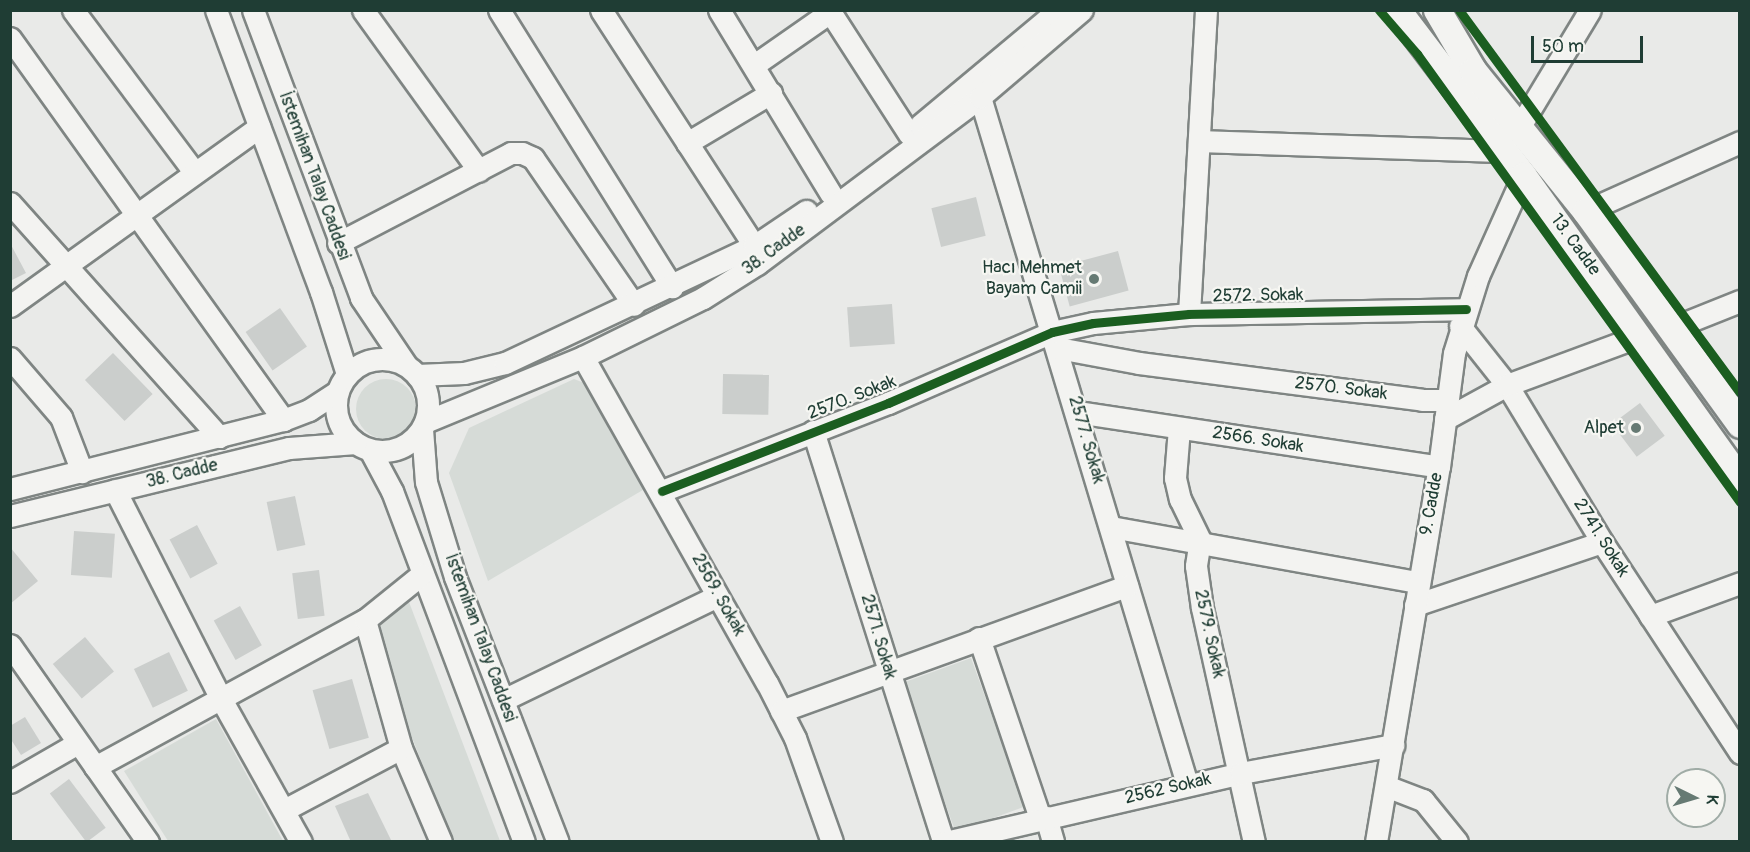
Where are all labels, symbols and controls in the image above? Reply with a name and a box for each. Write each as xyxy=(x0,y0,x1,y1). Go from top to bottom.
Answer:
scale bar xyxy=(1534,24,1646,62)
text: 50 m xyxy=(1542,35,1584,58)
street label: İstemihan Talay Caddesi xyxy=(273,89,355,263)
street label: 13. Cadde xyxy=(1545,210,1605,280)
street label: 38. Cadde xyxy=(738,220,810,280)
place label: Hacı Mehmet Bayam Camii xyxy=(982,258,1082,300)
marker: Hacı Mehmet Bayam Camii xyxy=(1087,272,1101,286)
street label: 2572. Sokak xyxy=(1212,284,1304,308)
street label: 2570. Sokak xyxy=(805,371,899,425)
street label: 2570. Sokak xyxy=(1294,373,1388,405)
street label: 2577. Sokak xyxy=(1063,394,1109,486)
place label: Alpet xyxy=(1583,417,1624,439)
marker: Alpet xyxy=(1629,421,1643,435)
street label: 2566. Sokak xyxy=(1211,422,1305,458)
street label: 38. Cadde xyxy=(144,455,220,493)
street label: 9. Cadde xyxy=(1416,471,1448,537)
street label: 2741. Sokak xyxy=(1568,495,1634,581)
street label: 2569. Sokak xyxy=(687,550,749,640)
street label: İstemihan Talay Caddesi xyxy=(439,551,521,725)
street label: 2579. Sokak xyxy=(1189,588,1229,680)
street label: 2571. Sokak xyxy=(856,592,900,682)
north arrow xyxy=(1666,768,1726,828)
street label: 2562 Sokak xyxy=(1123,769,1213,809)
text: K xyxy=(1702,794,1722,805)

